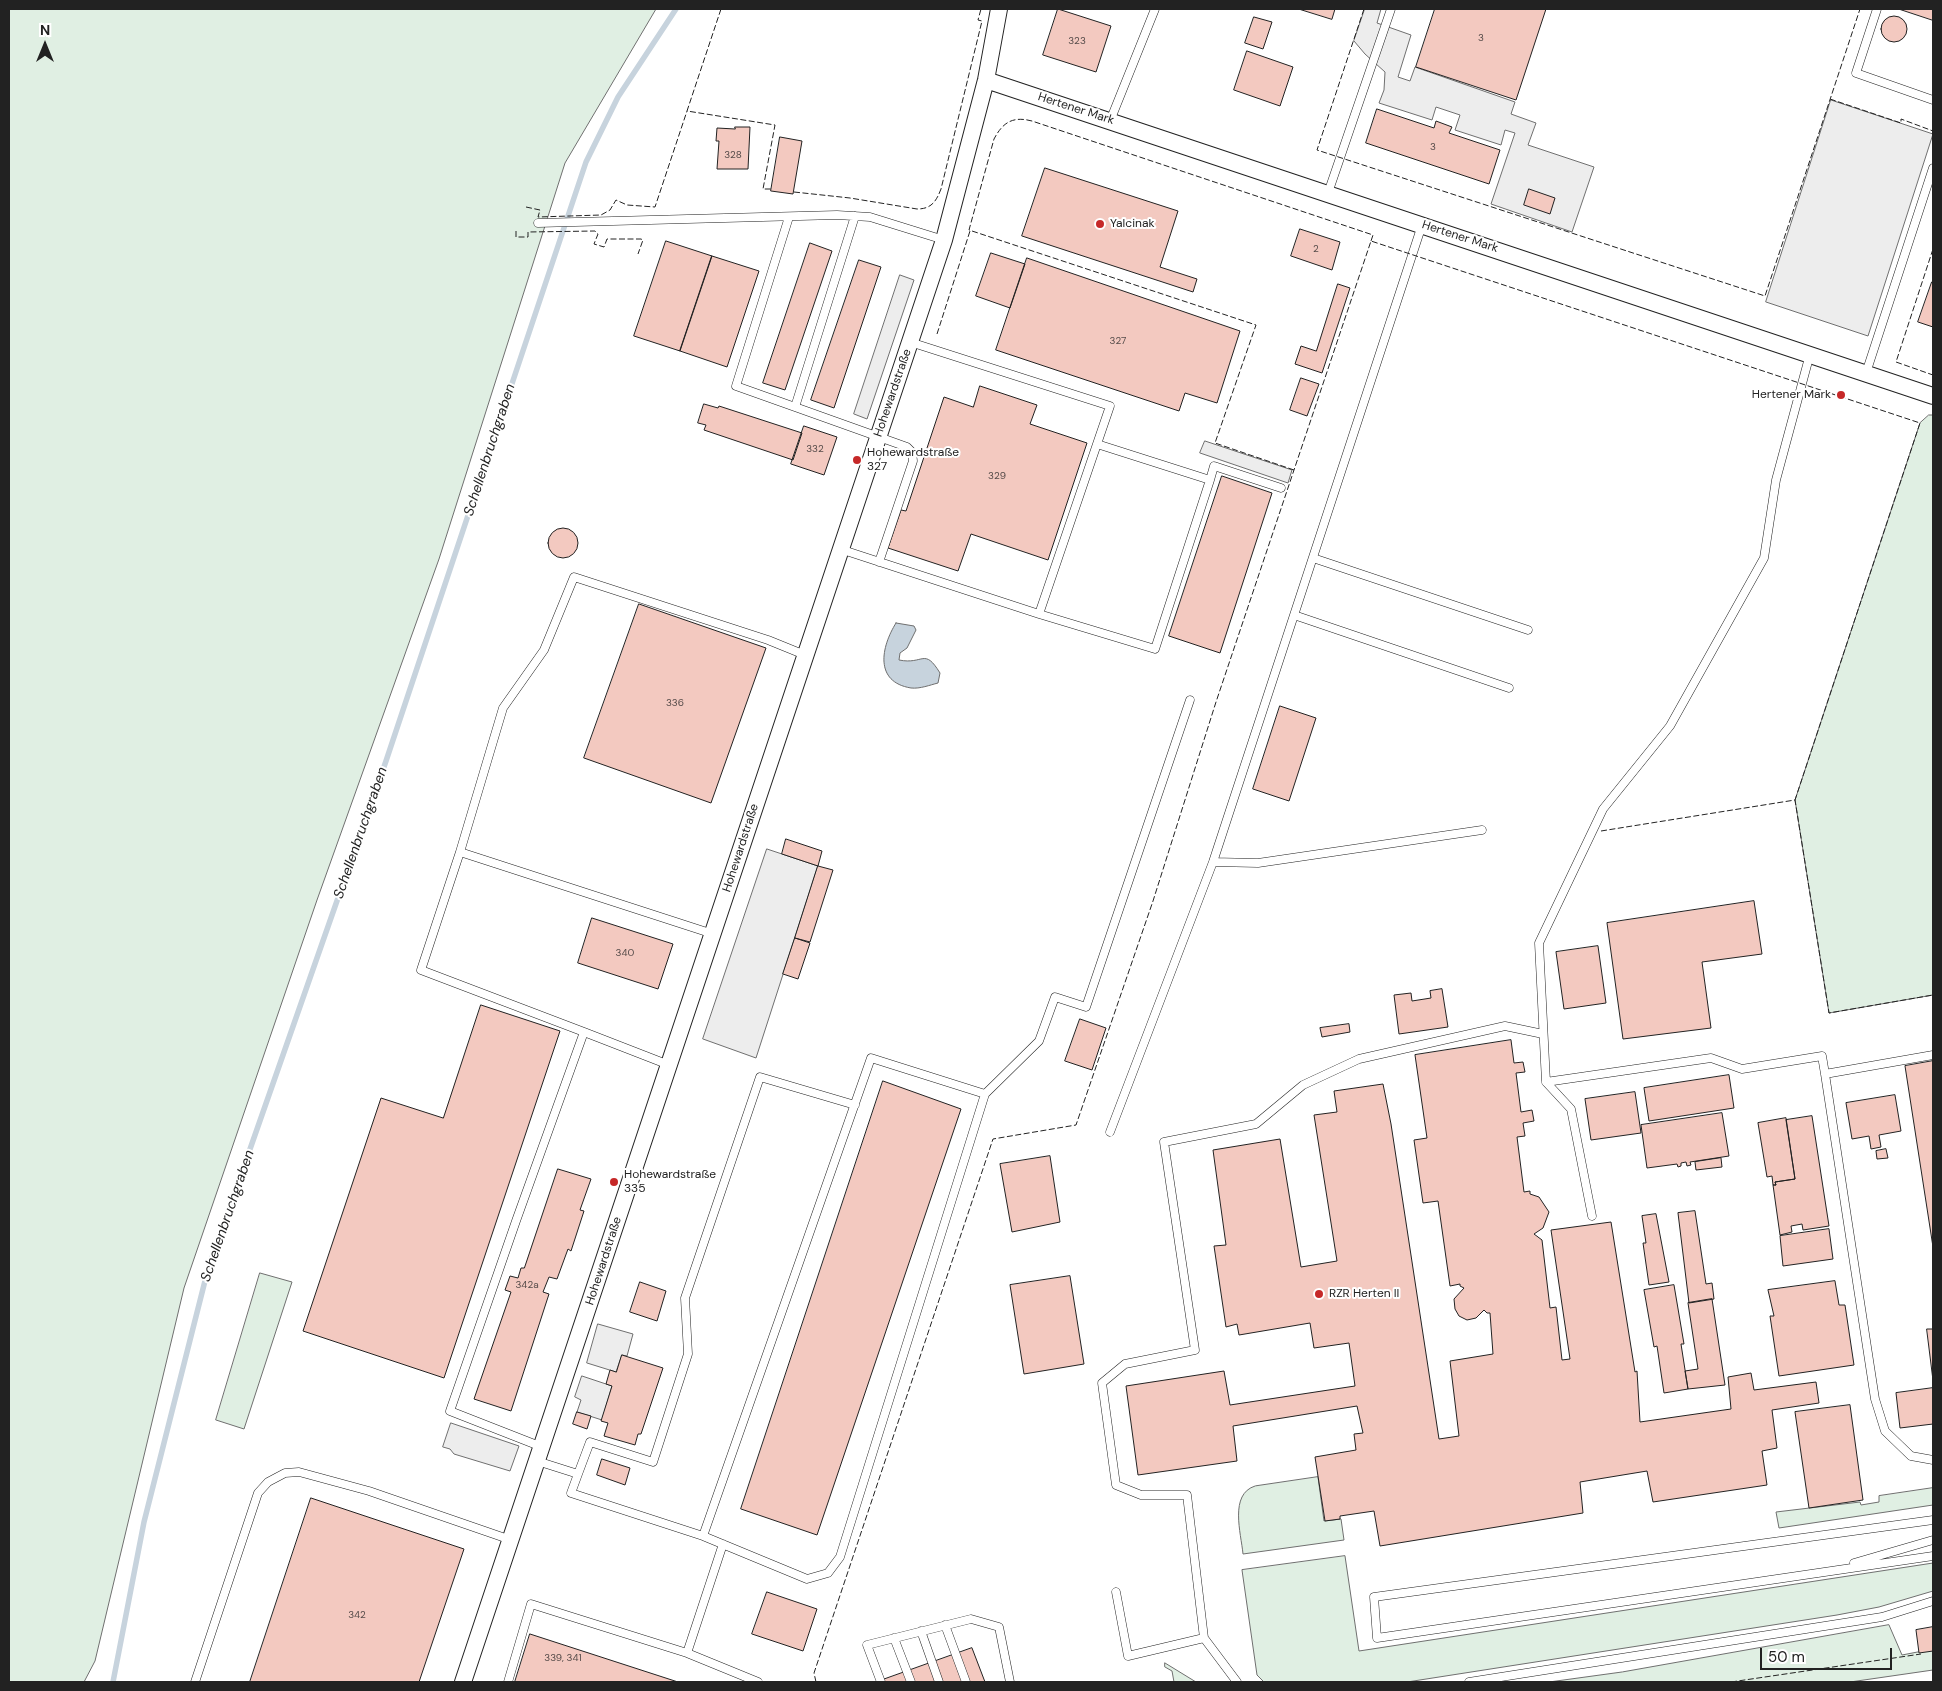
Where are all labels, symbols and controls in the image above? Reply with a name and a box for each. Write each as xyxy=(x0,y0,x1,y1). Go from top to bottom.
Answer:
north arrow xyxy=(20,20,70,70)
text: N xyxy=(40,21,50,39)
house number: 3 xyxy=(1478,32,1484,44)
house number: 323 xyxy=(1068,35,1086,47)
street label: Hertener Mark xyxy=(1036,90,1116,128)
house number: 3 xyxy=(1430,141,1436,153)
house number: 328 xyxy=(724,149,742,161)
place label: Yalcinak xyxy=(1110,217,1154,231)
marker: Yalcinak xyxy=(1094,218,1106,230)
street label: Hertener Mark xyxy=(1420,218,1500,256)
house number: 2 xyxy=(1313,243,1319,255)
house number: 327 xyxy=(1110,335,1126,347)
street label: Hohewardstraße xyxy=(871,347,915,439)
water label: Schellenbruchgraben xyxy=(461,382,519,518)
place label: Hertener Mark xyxy=(1752,388,1831,402)
marker: Hertener Mark xyxy=(1835,389,1847,401)
house number: 332 xyxy=(806,443,824,455)
place label: Hohewardstraße 327 xyxy=(867,446,959,474)
marker: Hohewardstraße 327 xyxy=(851,454,863,466)
house number: 329 xyxy=(988,470,1006,482)
house number: 336 xyxy=(666,697,684,709)
water label: Schellenbruchgraben xyxy=(331,765,391,901)
street label: Hohewardstraße xyxy=(720,802,762,894)
house number: 340 xyxy=(616,947,634,959)
water label: Schellenbruchgraben xyxy=(198,1148,258,1284)
place label: Hohewardstraße 335 xyxy=(624,1168,716,1196)
marker: Hohewardstraße 335 xyxy=(608,1176,620,1188)
street label: Hohewardstraße xyxy=(583,1215,625,1307)
house number: 342a xyxy=(515,1279,539,1291)
place label: RZR Herten II xyxy=(1329,1287,1399,1301)
marker: RZR Herten II xyxy=(1313,1288,1325,1300)
house number: 342 xyxy=(348,1609,366,1621)
scale bar xyxy=(1762,1638,1894,1670)
text: 50 m xyxy=(1768,1647,1805,1667)
house number: 339, 341 xyxy=(544,1652,582,1664)

